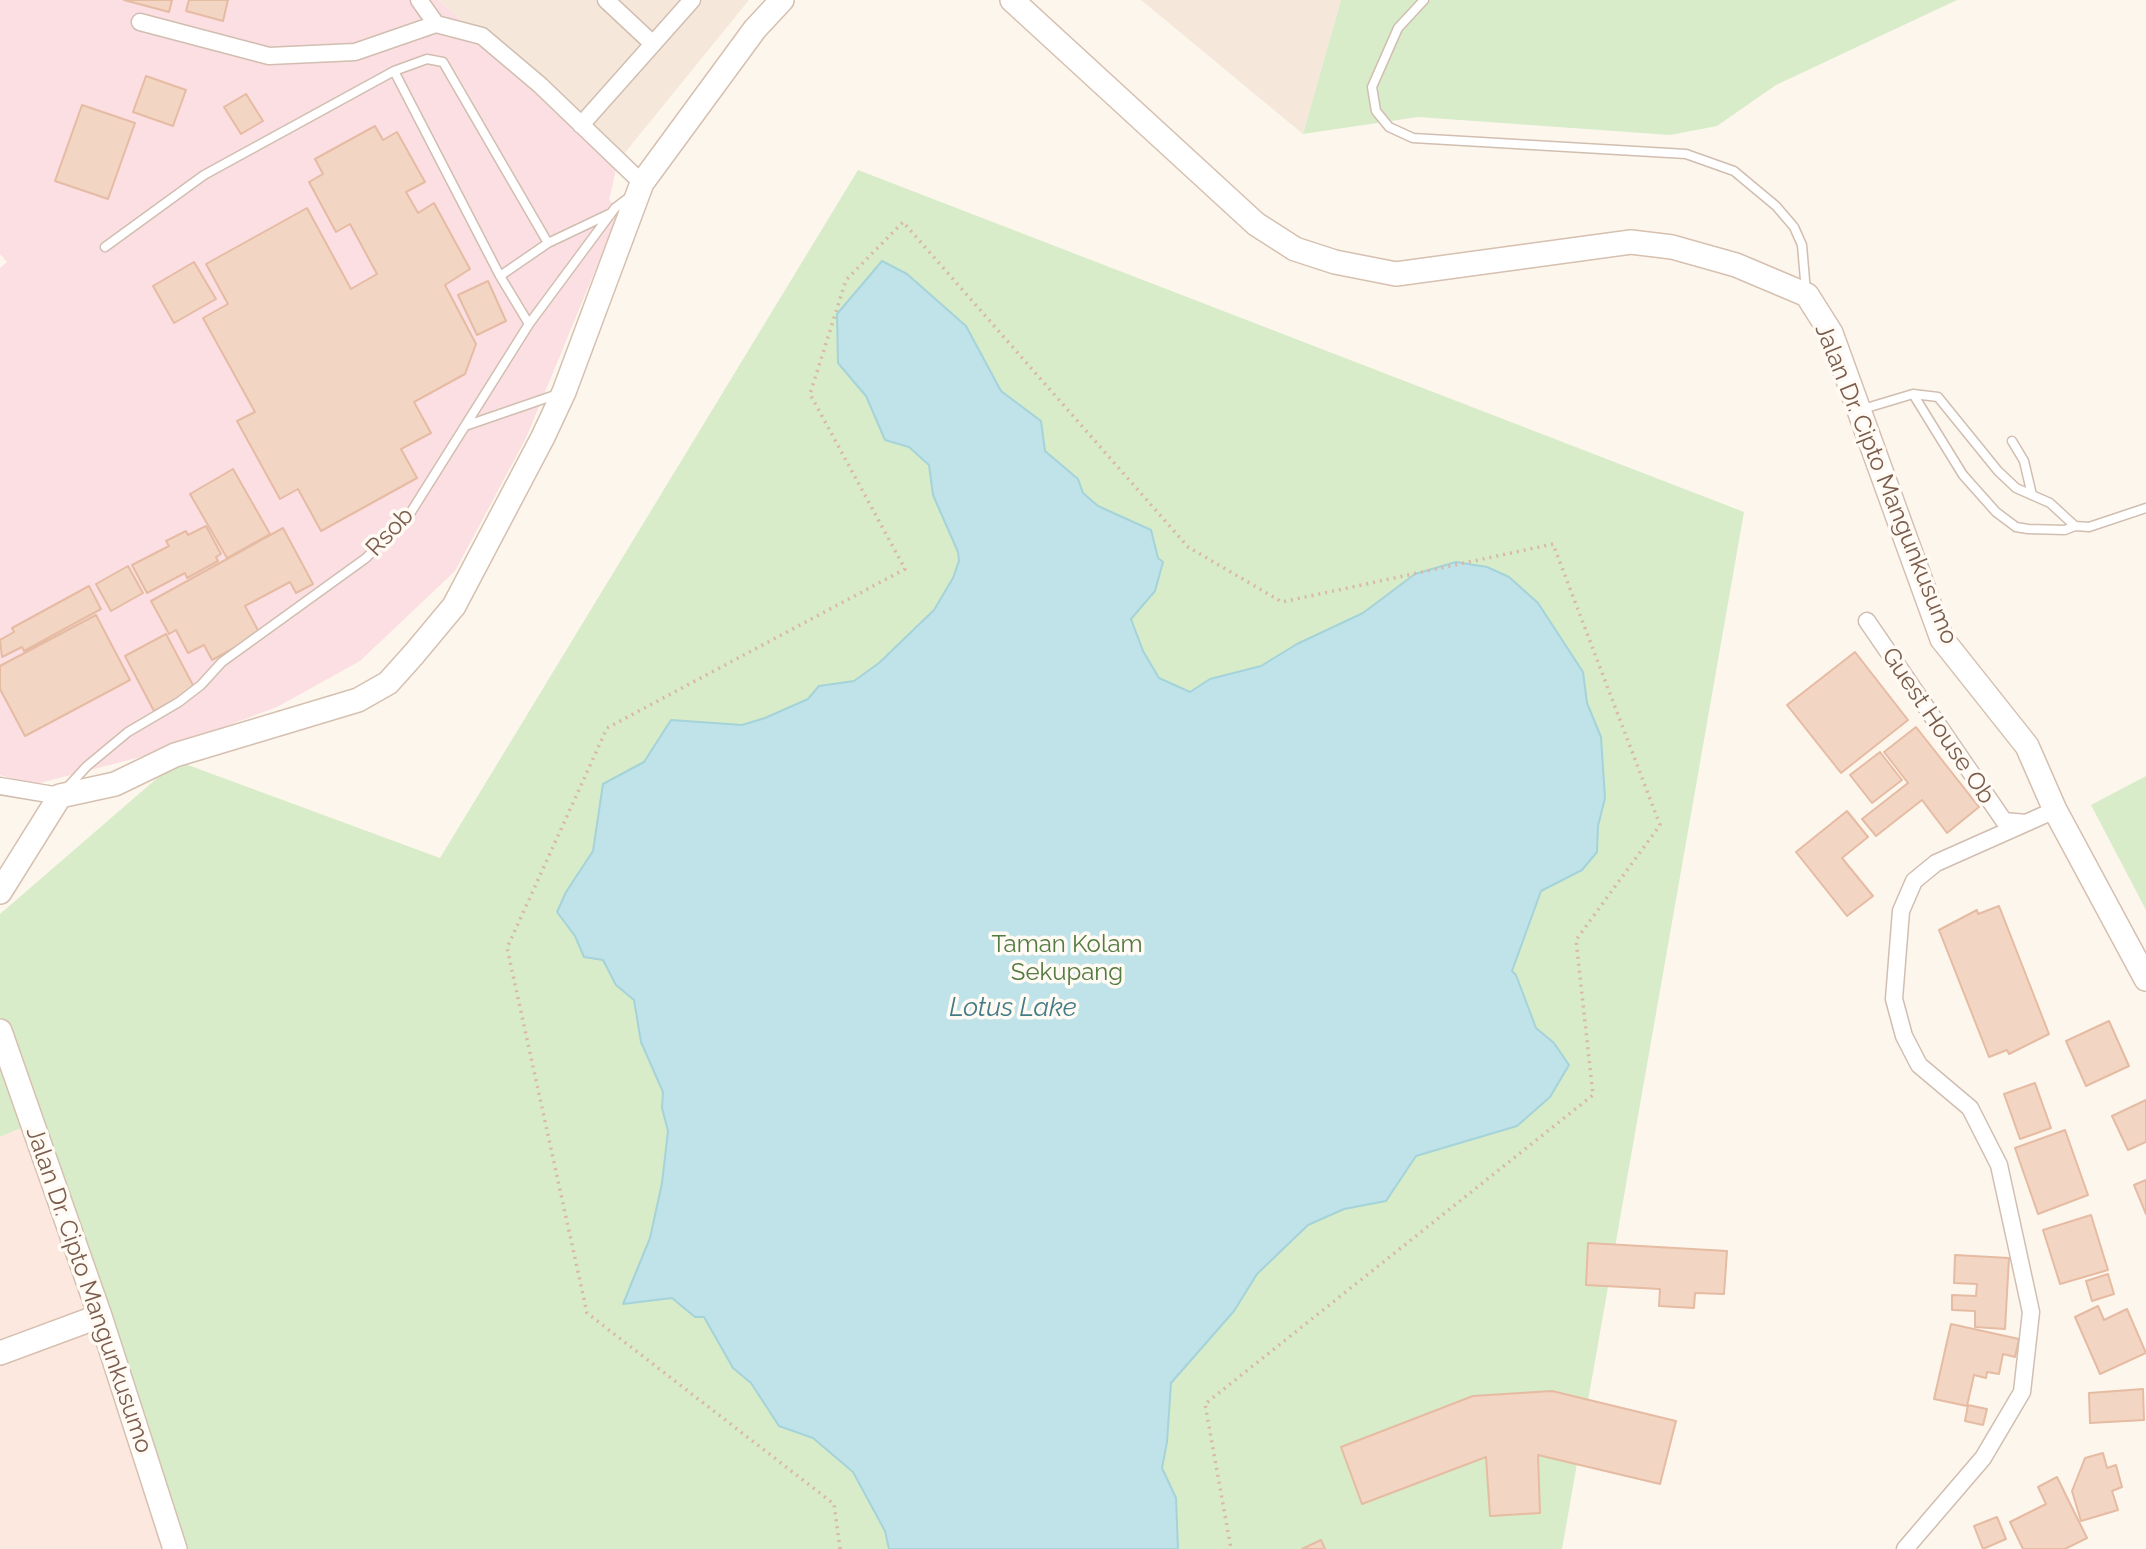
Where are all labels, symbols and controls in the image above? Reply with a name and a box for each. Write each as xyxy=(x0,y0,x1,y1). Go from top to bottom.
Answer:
street label: Jalan Dr. Cipto Mangunkusumo xyxy=(1808,320,1964,648)
street label: Rsob xyxy=(360,502,420,562)
street label: Guest House Ob xyxy=(1875,643,2001,809)
park label: Taman Kolam Sekupang xyxy=(991,931,1143,987)
water label: Lotus Lake xyxy=(949,992,1077,1024)
street label: Jalan Dr. Cipto Mangunkusumo xyxy=(20,1123,158,1457)

